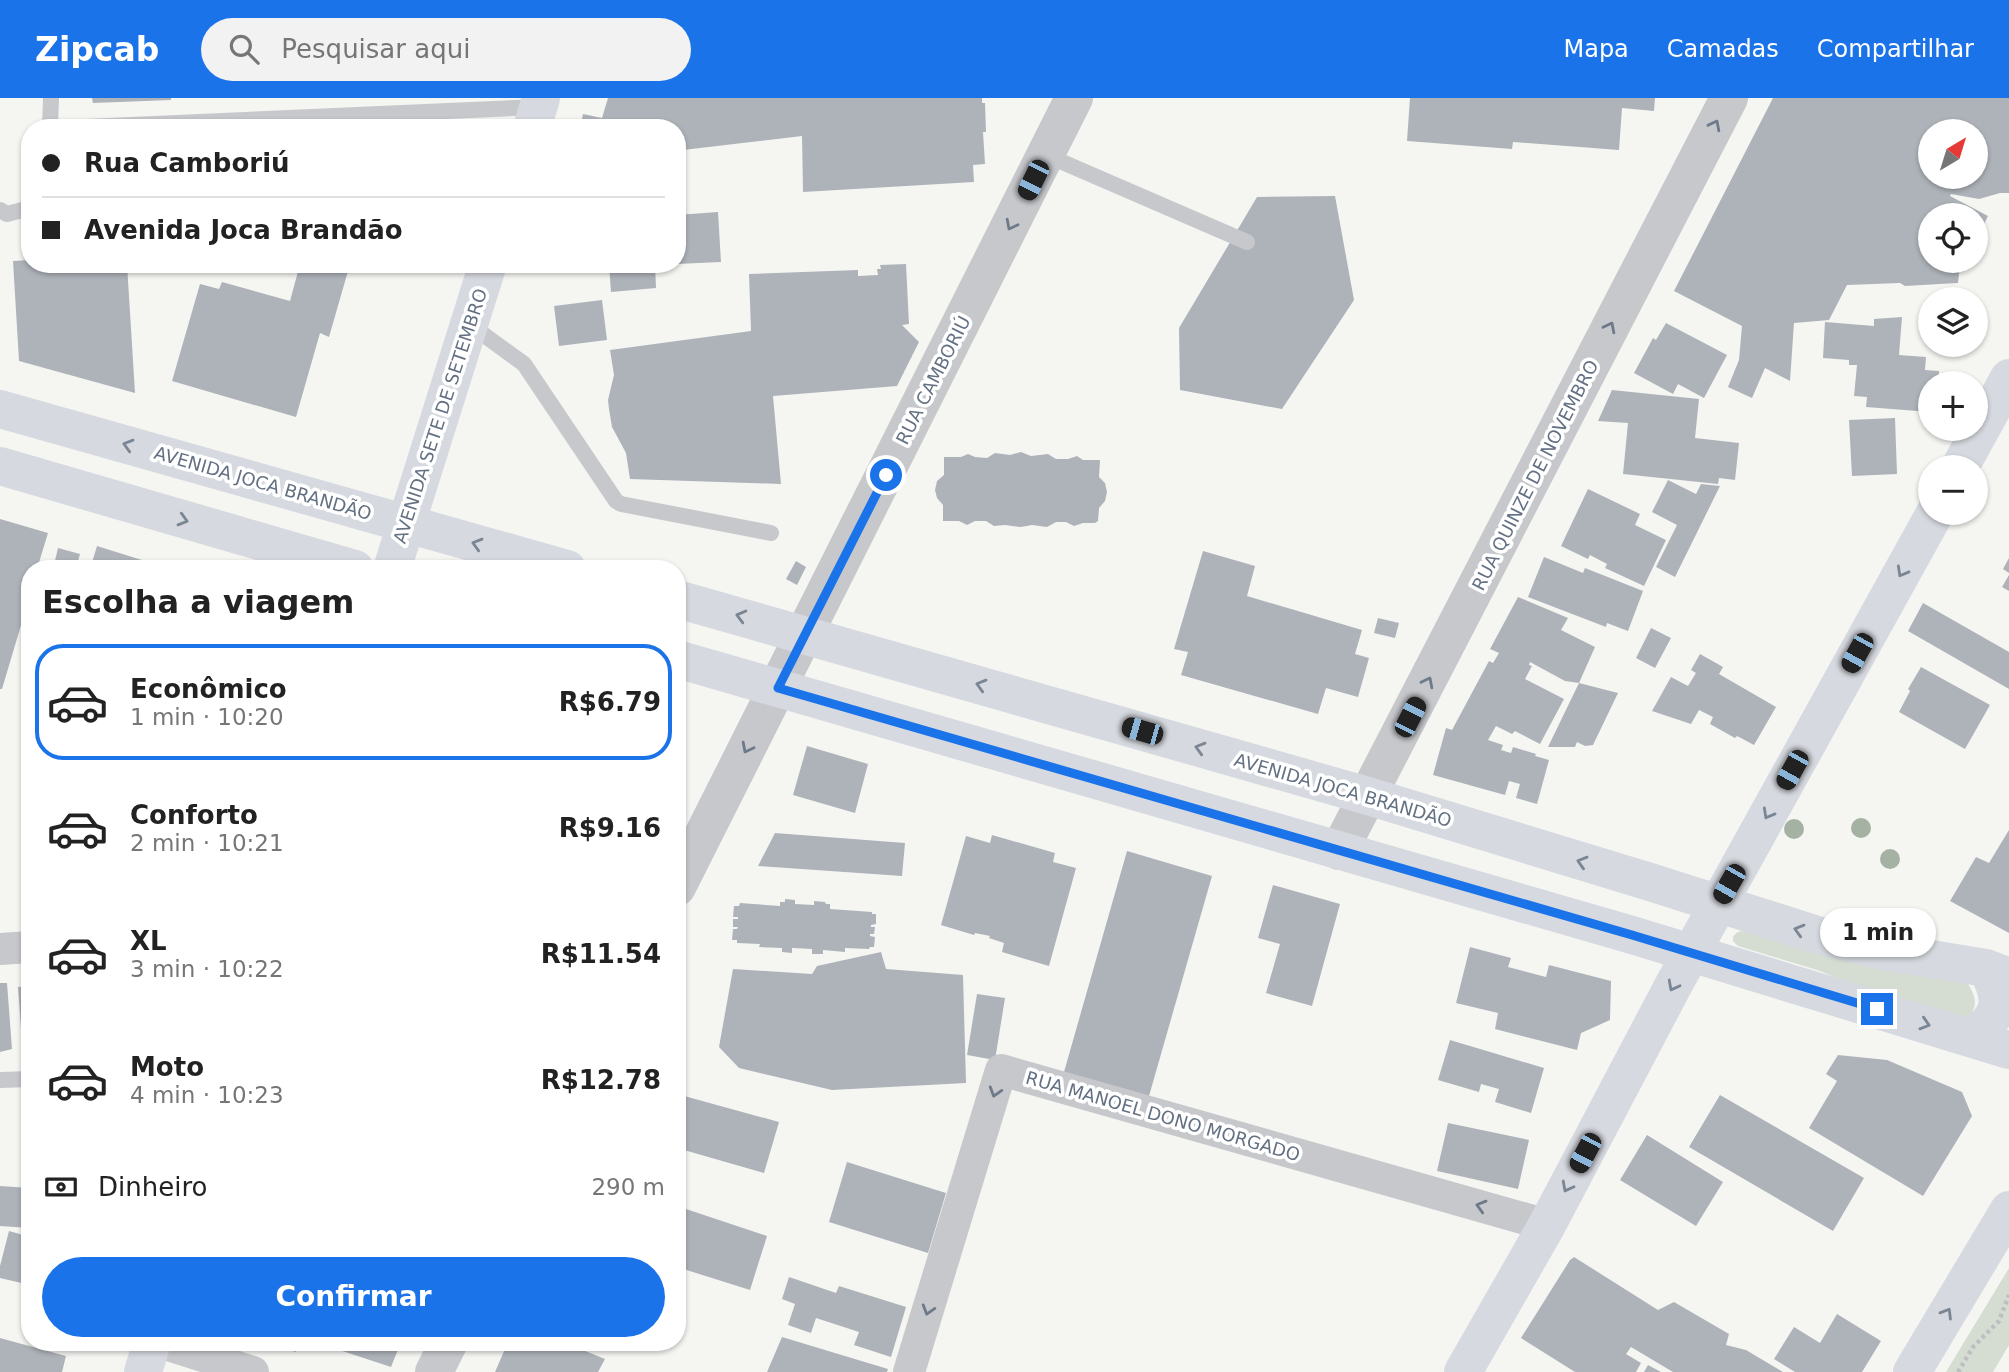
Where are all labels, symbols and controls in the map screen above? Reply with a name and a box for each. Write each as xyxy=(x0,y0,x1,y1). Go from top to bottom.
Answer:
search box xyxy=(201,18,691,81)
text: Zipcab xyxy=(35,30,159,69)
icon: search xyxy=(225,30,263,68)
text: Pesquisar aqui xyxy=(281,34,470,64)
text: Mapa xyxy=(1563,35,1629,63)
text: Camadas xyxy=(1667,35,1779,63)
text: Compartilhar xyxy=(1817,35,1974,63)
north arrow xyxy=(1918,119,1988,189)
map controls xyxy=(1918,119,1988,525)
one-way arrow xyxy=(1706,120,1720,132)
text: Rua Camboriú xyxy=(84,148,290,178)
car xyxy=(1015,157,1052,203)
button: locate xyxy=(1918,203,1988,273)
text: Avenida Joca Brandão xyxy=(84,215,403,245)
one-way arrow xyxy=(1005,218,1019,230)
street label: AVENIDA SETE DE SETEMBRO xyxy=(389,286,491,546)
button: layers xyxy=(1918,287,1988,357)
street label: RUA CAMBORIÚ xyxy=(892,312,974,448)
one-way arrow xyxy=(1602,322,1616,335)
street label: RUA QUINZE DE NOVEMBRO xyxy=(1468,356,1602,594)
button: + xyxy=(1918,371,1988,441)
one-way arrow xyxy=(122,439,134,454)
street label: AVENIDA JOCA BRANDÃO xyxy=(152,442,374,524)
button: − xyxy=(1918,455,1988,525)
route start xyxy=(870,459,902,491)
one-way arrow xyxy=(177,511,189,526)
one-way arrow xyxy=(471,538,483,553)
one-way arrow xyxy=(1897,565,1910,578)
text: Escolha a viagem xyxy=(42,583,354,621)
one-way arrow xyxy=(735,610,747,624)
car xyxy=(1838,630,1877,676)
icon: car xyxy=(46,671,109,734)
text: Econômico xyxy=(130,674,287,704)
one-way arrow xyxy=(1420,677,1433,689)
one-way arrow xyxy=(975,678,987,693)
text: R$6.79 xyxy=(559,687,661,717)
car xyxy=(1392,694,1429,740)
text: 1 min · 10:20 xyxy=(130,704,284,730)
car xyxy=(1119,715,1166,747)
one-way arrow xyxy=(741,741,755,753)
one-way arrow xyxy=(1194,742,1206,756)
car xyxy=(1773,747,1812,793)
street label: AVENIDA JOCA BRANDÃO xyxy=(1232,749,1454,831)
icon: car xyxy=(46,797,109,860)
text: Conforto xyxy=(130,800,258,830)
one-way arrow xyxy=(1763,807,1776,820)
text: R$9.16 xyxy=(559,813,661,843)
text: 2 min · 10:21 xyxy=(130,830,284,856)
one-way arrow xyxy=(1576,855,1588,870)
car xyxy=(1710,861,1749,907)
callout: 1 min xyxy=(1819,908,1935,956)
text: 1 min xyxy=(1842,919,1914,945)
icon: car xyxy=(46,923,109,986)
one-way arrow xyxy=(1793,924,1805,939)
text: XL xyxy=(130,926,167,956)
text: R$11.54 xyxy=(541,939,661,969)
text: 3 min · 10:22 xyxy=(130,956,284,982)
one-way arrow xyxy=(1668,978,1681,991)
route end xyxy=(1861,993,1893,1025)
one-way arrow xyxy=(1919,1015,1931,1030)
icon: car xyxy=(46,1049,109,1112)
text: Moto xyxy=(130,1052,204,1082)
text: R$12.78 xyxy=(541,1065,661,1095)
street label: RUA MANOEL DONO MORGADO xyxy=(1024,1067,1302,1165)
text: 4 min · 10:23 xyxy=(130,1082,284,1108)
one-way arrow xyxy=(988,1086,1003,1098)
car xyxy=(1566,1130,1605,1176)
icon: cash xyxy=(42,1168,80,1206)
text: Dinheiro xyxy=(98,1172,207,1202)
text: 290 m xyxy=(591,1174,665,1200)
one-way arrow xyxy=(1562,1180,1575,1192)
one-way arrow xyxy=(1476,1200,1488,1215)
button: Confirmar xyxy=(42,1257,665,1337)
one-way arrow xyxy=(922,1303,937,1315)
one-way arrow xyxy=(1939,1308,1952,1321)

